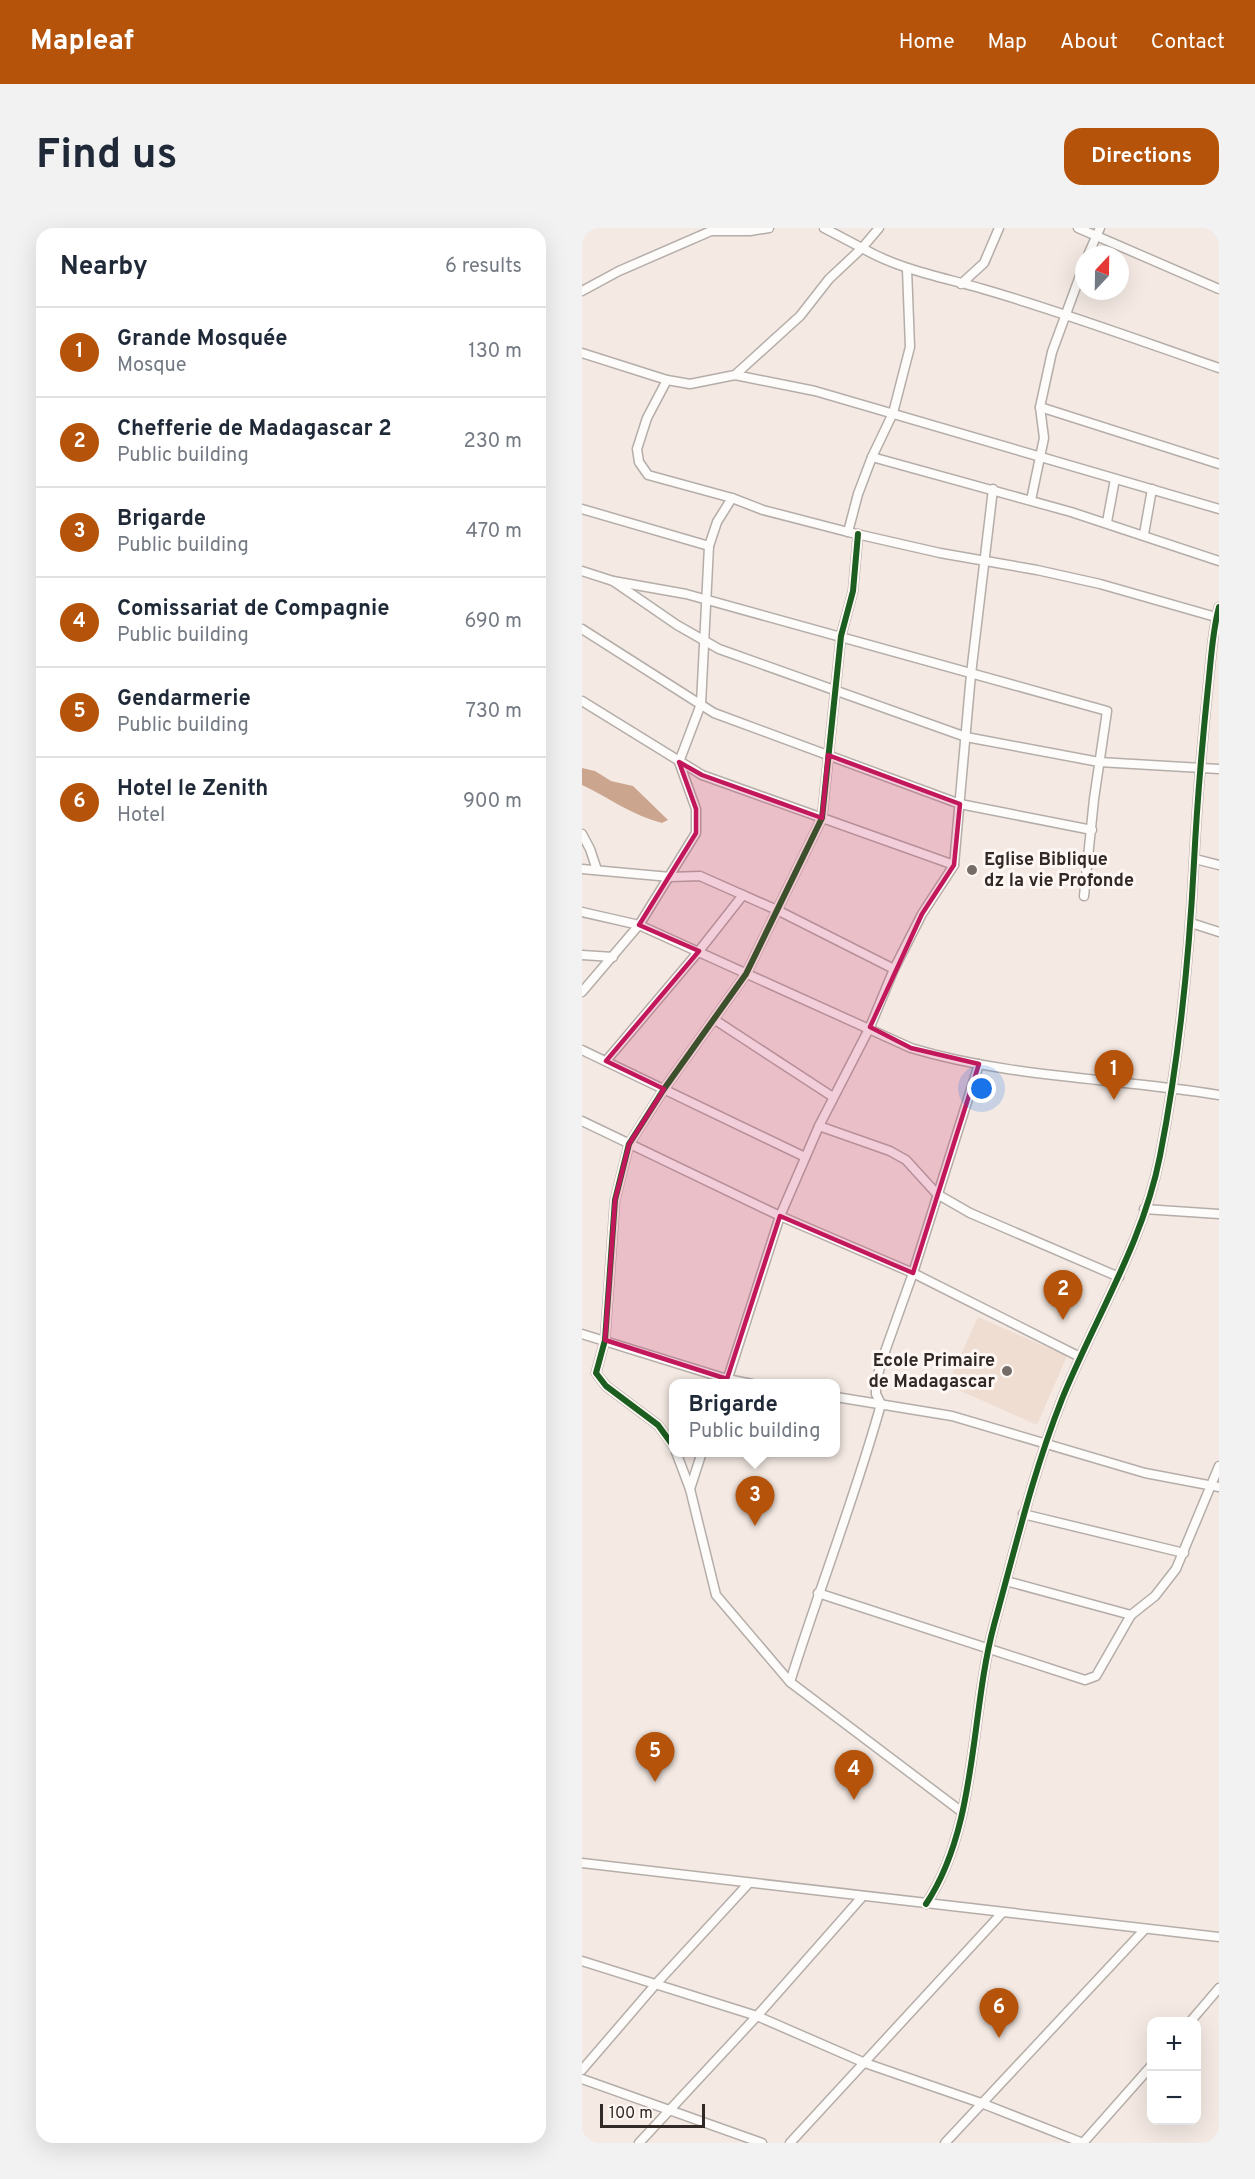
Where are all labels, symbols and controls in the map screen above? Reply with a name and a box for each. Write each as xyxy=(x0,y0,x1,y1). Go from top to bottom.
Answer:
text: Mapleaf xyxy=(30,24,134,60)
text: Home xyxy=(899,29,955,56)
text: Map xyxy=(988,29,1027,56)
text: About xyxy=(1060,29,1118,56)
text: Contact xyxy=(1151,29,1225,56)
button: Directions xyxy=(1064,128,1219,185)
text: Find us xyxy=(36,130,177,183)
north arrow xyxy=(1075,246,1129,300)
text: Nearby xyxy=(60,251,148,284)
text: 6 results xyxy=(445,254,522,280)
text: Grande Mosquée xyxy=(117,326,288,353)
text: 1 xyxy=(76,339,84,365)
text: 130 m xyxy=(468,339,522,365)
text: Mosque xyxy=(117,353,186,379)
text: Chefferie de Madagascar 2 xyxy=(117,416,392,443)
text: 2 xyxy=(73,429,86,455)
text: 230 m xyxy=(463,429,522,455)
text: Public building xyxy=(117,443,249,469)
text: Brigarde xyxy=(117,506,206,533)
text: 3 xyxy=(74,519,86,545)
text: 470 m xyxy=(465,519,522,545)
text: Public building xyxy=(117,533,249,559)
text: Comissariat de Compagnie xyxy=(117,596,389,623)
text: 4 xyxy=(73,609,86,635)
text: 690 m xyxy=(465,609,522,635)
text: Public building xyxy=(117,623,249,649)
text: Gendarmerie xyxy=(117,686,251,713)
text: 5 xyxy=(73,699,86,725)
text: 730 m xyxy=(466,699,522,725)
text: Public building xyxy=(117,713,249,739)
text: Hotel le Zenith xyxy=(117,776,268,803)
text: 6 xyxy=(73,789,86,815)
text: 900 m xyxy=(463,789,522,815)
text: Hotel xyxy=(117,803,165,829)
place label: Eglise Biblique dz la vie Profonde xyxy=(984,849,1134,893)
marker: Eglise Biblique dz la vie Profonde xyxy=(965,863,979,877)
pin: 1 xyxy=(1094,1050,1134,1100)
your location xyxy=(967,1074,996,1103)
pin: 2 xyxy=(1044,1270,1082,1320)
place label: Ecole Primaire de Madagascar xyxy=(868,1350,995,1394)
marker: Ecole Primaire de Madagascar xyxy=(1000,1364,1014,1378)
popup xyxy=(669,1379,840,1457)
text: Brigarde xyxy=(689,1392,778,1419)
text: Public building xyxy=(689,1419,820,1445)
pin: 3 xyxy=(736,1476,774,1526)
pin: 5 xyxy=(636,1732,674,1782)
pin: 4 xyxy=(834,1750,874,1800)
pin: 6 xyxy=(980,1988,1018,2038)
map controls xyxy=(1147,2017,1201,2125)
button: + xyxy=(1147,2017,1201,2071)
button: − xyxy=(1147,2071,1201,2125)
scale bar xyxy=(600,2101,705,2128)
text: 100 m xyxy=(609,2104,653,2124)

